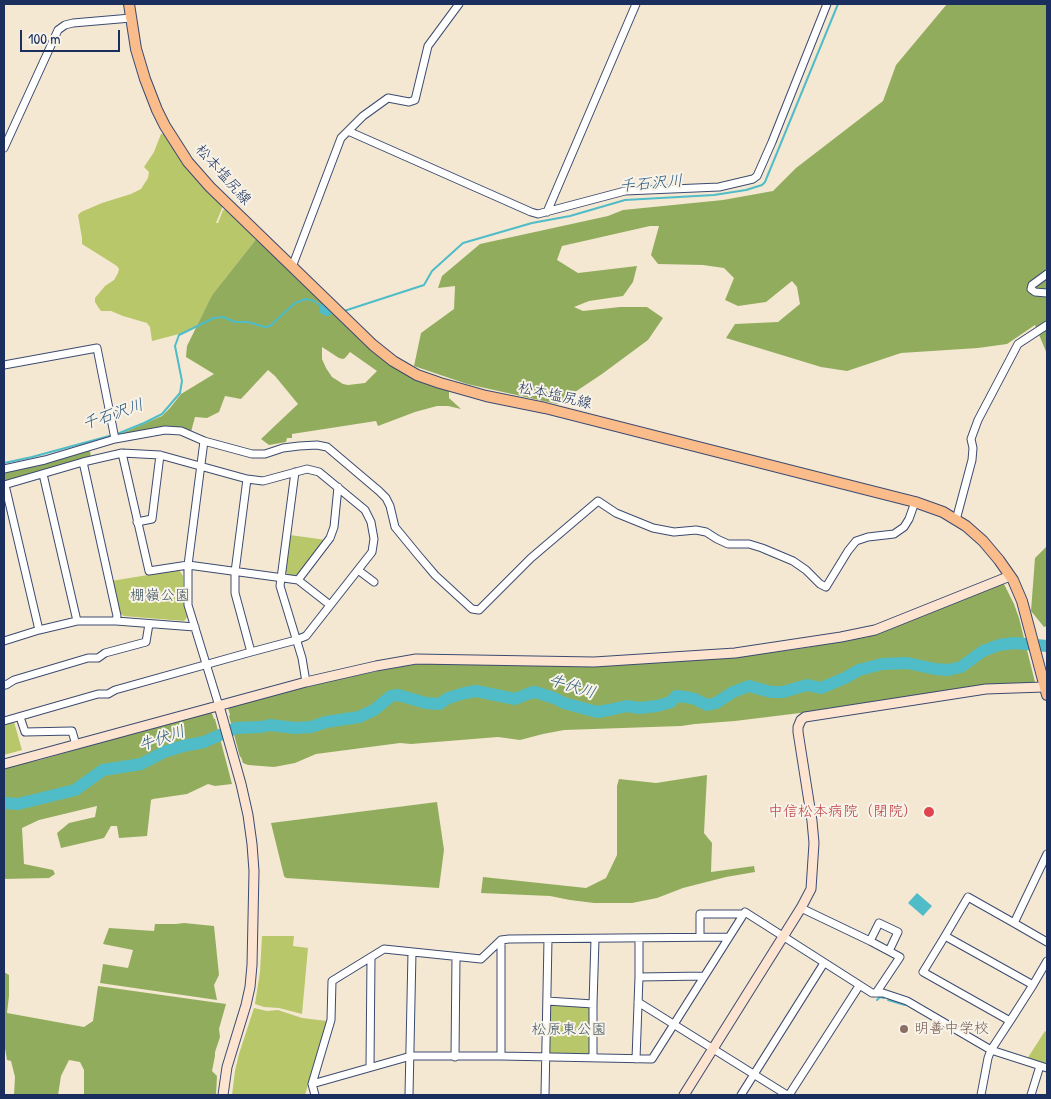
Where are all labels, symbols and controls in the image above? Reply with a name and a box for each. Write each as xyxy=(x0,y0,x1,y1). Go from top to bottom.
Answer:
scale bar xyxy=(22,20,122,52)
text: 100 m xyxy=(28,28,61,49)
street label: 松本塩尻線 xyxy=(191,141,255,209)
water label: 千石沢川 xyxy=(618,172,684,196)
street label: 松本塩尻線 xyxy=(516,379,594,413)
water label: 千石沢川 xyxy=(80,396,146,434)
park label: 棚嶺公園 xyxy=(130,587,190,605)
water label: 牛伏川 xyxy=(546,671,598,703)
water label: 牛伏川 xyxy=(136,722,188,756)
place label: 中信松本病院（閉院） xyxy=(768,803,918,821)
marker: 中信松本病院（閉院） xyxy=(922,805,936,819)
place label: 明善中学校 xyxy=(914,1020,989,1038)
park label: 松原東公園 xyxy=(532,1021,606,1039)
marker: 明善中学校 xyxy=(898,1023,910,1035)

